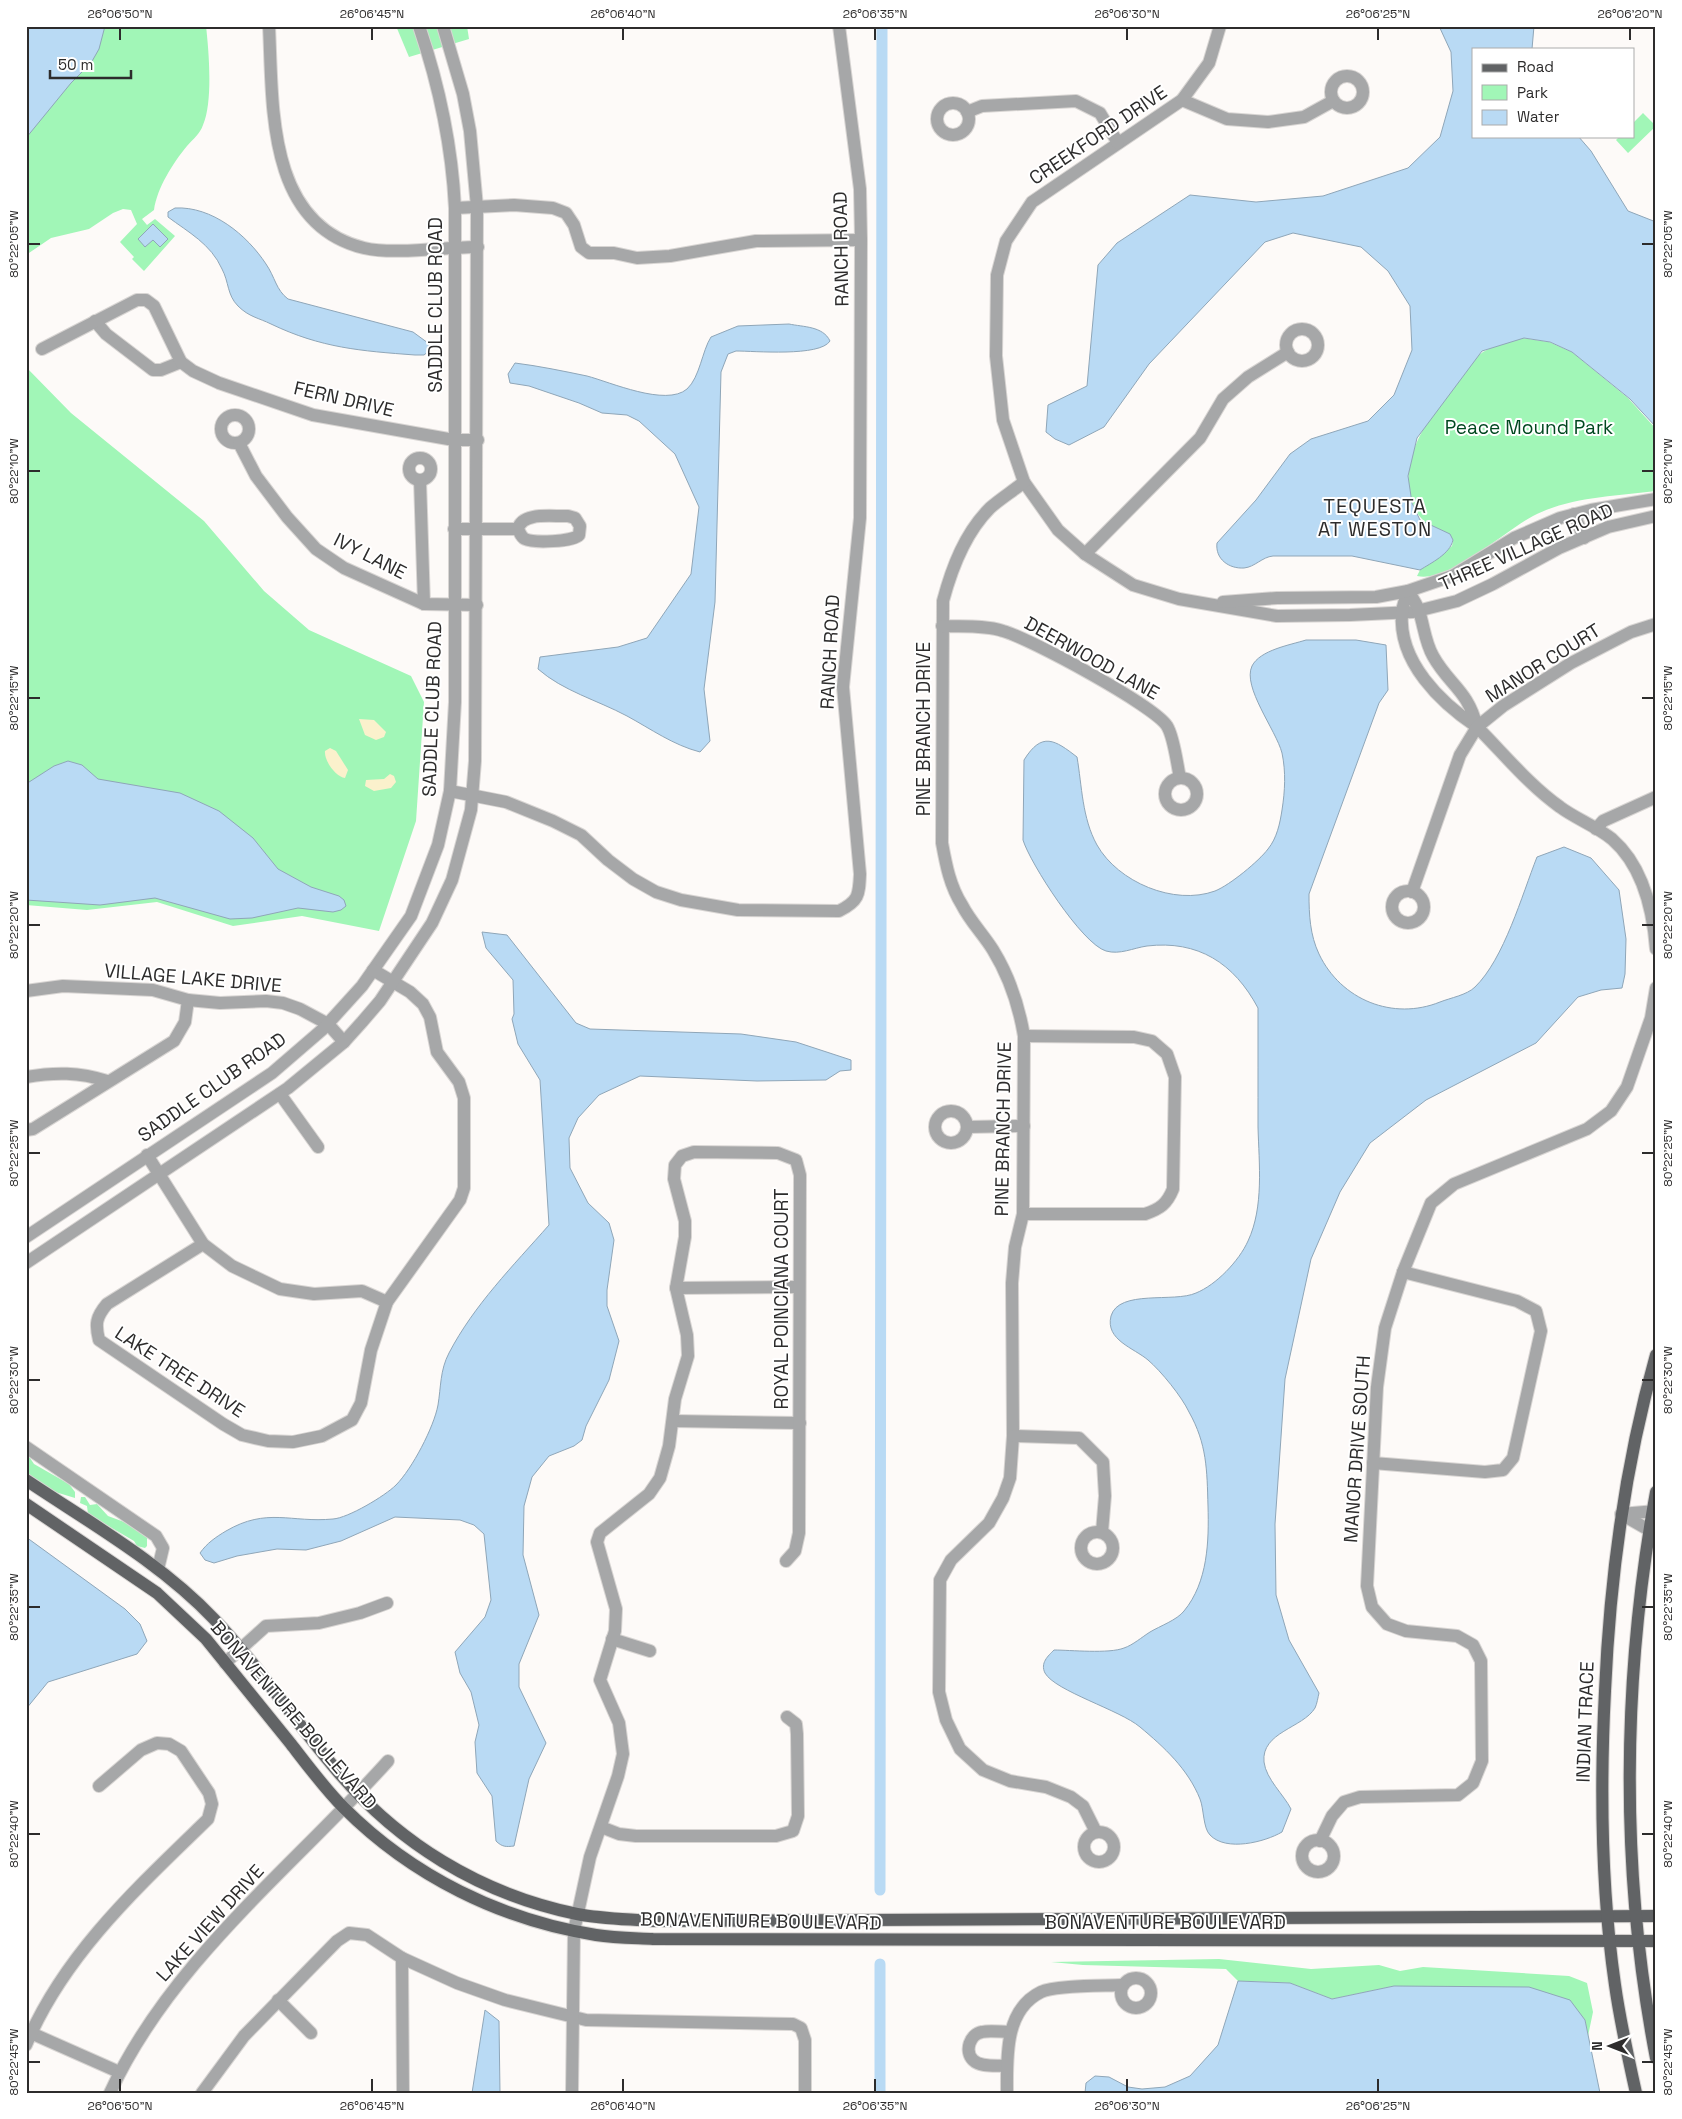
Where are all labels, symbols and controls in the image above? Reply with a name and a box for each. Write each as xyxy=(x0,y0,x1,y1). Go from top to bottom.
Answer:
text: 26°06'50"N xyxy=(87,6,153,22)
text: 26°06'45"N xyxy=(340,6,404,22)
text: 26°06'40"N xyxy=(591,6,655,22)
text: 26°06'35"N xyxy=(843,6,907,22)
text: 26°06'30"N xyxy=(1094,6,1160,22)
text: 26°06'25"N xyxy=(1346,6,1410,22)
text: 26°06'20"N xyxy=(1597,6,1663,22)
scale bar xyxy=(50,48,131,80)
legend xyxy=(1472,48,1634,138)
text: 50 m xyxy=(58,55,93,74)
text: Road xyxy=(1517,57,1554,76)
street label: CREEKFORD DRIVE xyxy=(1024,80,1172,190)
text: Park xyxy=(1517,83,1548,102)
text: Water xyxy=(1517,107,1560,126)
street label: RANCH ROAD xyxy=(827,191,855,307)
text: 80°22'05"W xyxy=(6,210,22,278)
text: 80°22'05"W xyxy=(1660,210,1676,278)
street label: SADDLE CLUB ROAD xyxy=(423,217,448,393)
street label: FERN DRIVE xyxy=(291,375,397,423)
park label: Peace Mound Park xyxy=(1445,415,1613,440)
text: 80°22'10"W xyxy=(6,438,22,504)
text: 80°22'10"W xyxy=(1660,438,1676,504)
district label: TEQUESTA AT WESTON xyxy=(1318,493,1432,542)
street label: THREE VILLAGE ROAD xyxy=(1435,497,1617,597)
street label: IVY LANE xyxy=(329,527,411,585)
street label: RANCH ROAD xyxy=(815,594,845,710)
street label: DEERWOOD LANE xyxy=(1020,611,1164,705)
street label: MANOR COURT xyxy=(1481,618,1605,708)
street label: SADDLE CLUB ROAD xyxy=(416,621,448,797)
street label: PINE BRANCH DRIVE xyxy=(911,642,936,816)
text: 80°22'15"W xyxy=(6,665,22,731)
text: 80°22'15"W xyxy=(1660,665,1676,731)
text: 80°22'20"W xyxy=(6,891,22,959)
text: 80°22'20"W xyxy=(1660,891,1676,959)
street label: VILLAGE LAKE DRIVE xyxy=(103,958,283,998)
street label: SADDLE CLUB ROAD xyxy=(133,1026,291,1148)
street label: PINE BRANCH DRIVE xyxy=(989,1041,1017,1217)
text: 80°22'25"W xyxy=(6,1119,22,1187)
text: 80°22'25"W xyxy=(1660,1119,1676,1187)
street label: ROYAL POINCIANA COURT xyxy=(769,1189,794,1409)
street label: LAKE TREE DRIVE xyxy=(110,1321,250,1423)
text: 80°22'30"W xyxy=(6,1346,22,1414)
text: 80°22'30"W xyxy=(1660,1346,1676,1414)
street label: MANOR DRIVE SOUTH xyxy=(1338,1354,1376,1544)
text: 80°22'35"W xyxy=(6,1573,22,1641)
text: 80°22'35"W xyxy=(1660,1573,1676,1641)
street label: BONAVENTURE BOULEVARD xyxy=(205,1616,383,1814)
street label: INDIAN TRACE xyxy=(1570,1661,1600,1783)
text: 80°22'40"W xyxy=(6,1800,22,1868)
text: 80°22'40"W xyxy=(1660,1800,1676,1868)
street label: LAKE VIEW DRIVE xyxy=(151,1859,269,1987)
street label: BONAVENTURE BOULEVARD xyxy=(640,1906,882,1936)
street label: BONAVENTURE BOULEVARD xyxy=(1044,1910,1286,1935)
north arrow xyxy=(1584,2022,1634,2072)
text: 80°22'45"W xyxy=(6,2028,22,2096)
text: 80°22'45"W xyxy=(1660,2028,1676,2096)
text: N xyxy=(1588,2041,1606,2051)
text: 26°06'50"N xyxy=(87,2098,153,2114)
text: 26°06'45"N xyxy=(340,2098,404,2114)
text: 26°06'40"N xyxy=(591,2098,655,2114)
text: 26°06'35"N xyxy=(843,2098,907,2114)
text: 26°06'30"N xyxy=(1094,2098,1160,2114)
text: 26°06'25"N xyxy=(1346,2098,1410,2114)

